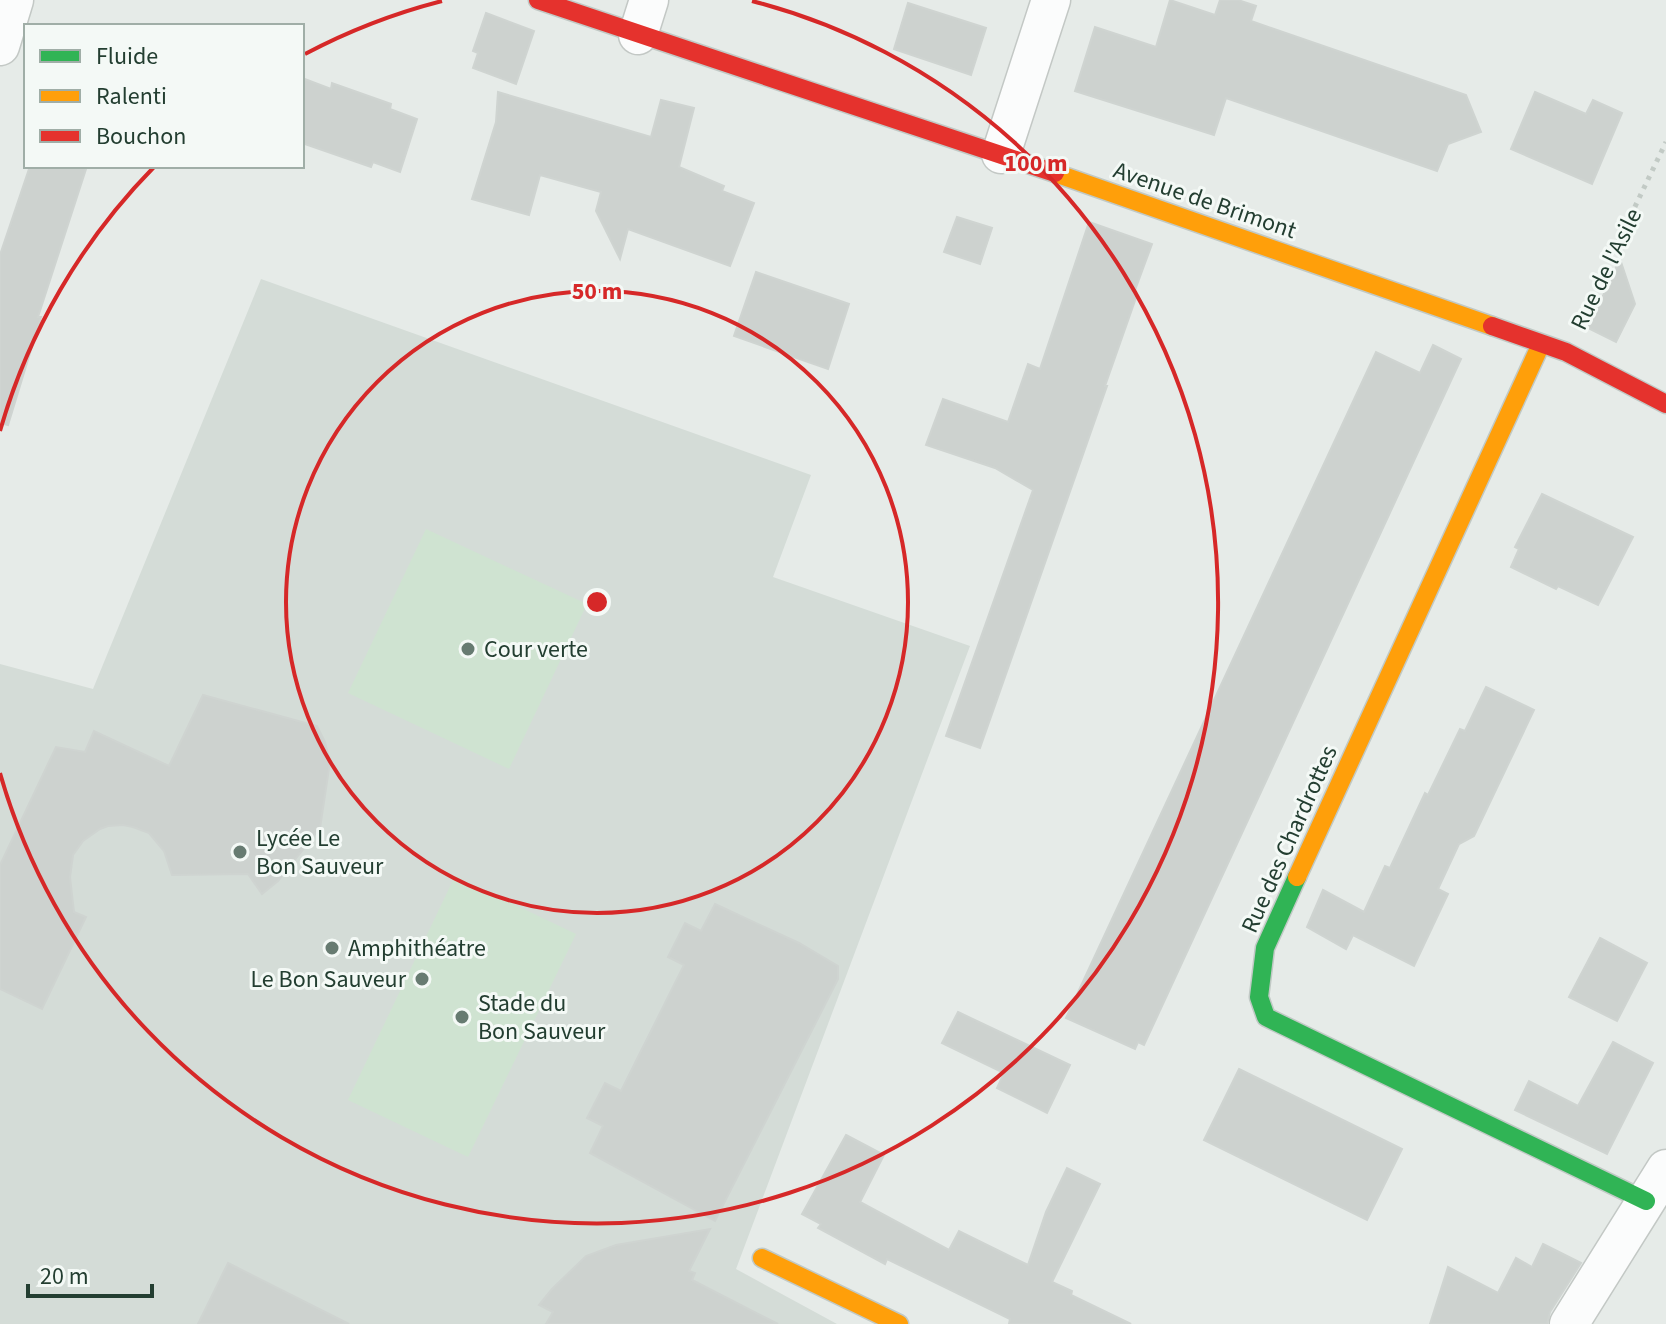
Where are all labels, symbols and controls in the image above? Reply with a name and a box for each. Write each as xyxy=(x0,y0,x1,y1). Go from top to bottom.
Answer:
legend xyxy=(24,24,304,168)
text: Fluide xyxy=(96,39,158,74)
text: Ralenti xyxy=(96,79,167,114)
text: Bouchon xyxy=(96,119,186,154)
text: 100 m xyxy=(1004,146,1068,181)
street label: Avenue de Brimont xyxy=(1109,153,1301,248)
street label: Rue de l'Asile xyxy=(1562,202,1651,336)
text: 50 m xyxy=(572,274,622,309)
centre of rings xyxy=(583,588,611,616)
place label: Cour verte xyxy=(484,632,588,667)
marker: Cour verte xyxy=(459,640,477,658)
street label: Rue des Chardrottes xyxy=(1232,740,1346,939)
place label: Lycée Le Bon Sauveur xyxy=(256,821,384,884)
marker: Lycée Le Bon Sauveur xyxy=(231,843,249,861)
place label: Amphithéatre xyxy=(348,931,486,966)
marker: Amphithéatre xyxy=(323,939,341,957)
place label: Le Bon Sauveur xyxy=(250,962,407,997)
marker: Le Bon Sauveur xyxy=(413,970,431,988)
place label: Stade du Bon Sauveur xyxy=(478,986,606,1049)
marker: Stade du Bon Sauveur xyxy=(453,1008,471,1026)
scale bar xyxy=(28,1248,152,1298)
text: 20 m xyxy=(40,1259,89,1294)

